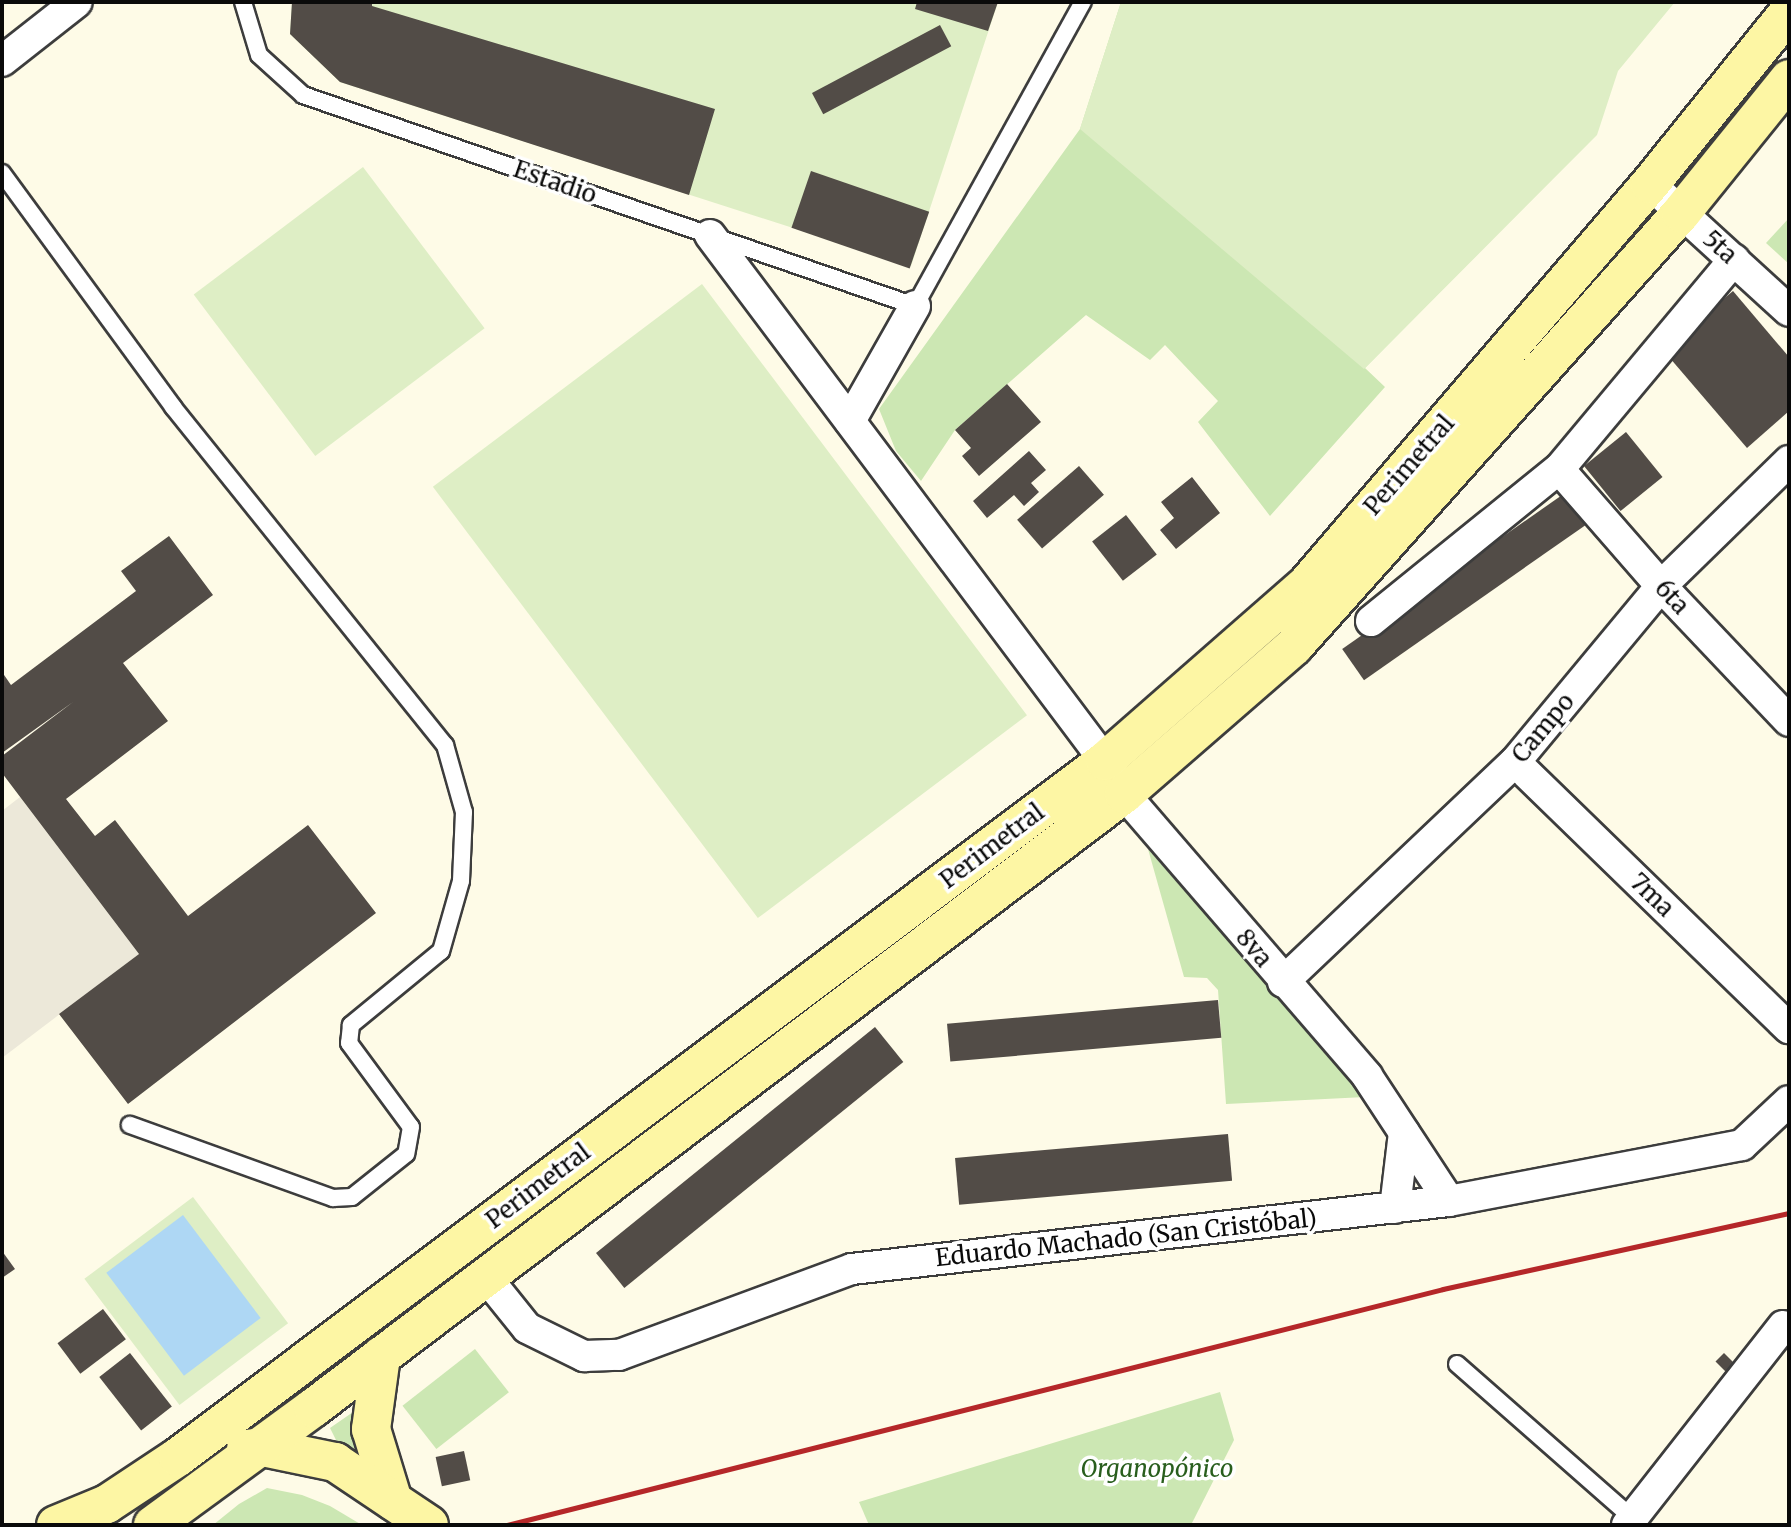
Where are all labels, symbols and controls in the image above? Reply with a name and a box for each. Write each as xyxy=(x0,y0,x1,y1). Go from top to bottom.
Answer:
street label: Estadio xyxy=(510,154,600,210)
street label: 5ta xyxy=(1697,224,1743,270)
street label: Perimetral xyxy=(1358,409,1460,521)
street label: 6ta xyxy=(1649,574,1695,620)
street label: Campo xyxy=(1506,688,1580,768)
street label: Perimetral xyxy=(934,797,1050,895)
street label: 7ma xyxy=(1624,867,1680,923)
street label: 8va xyxy=(1230,923,1278,973)
street label: Perimetral xyxy=(480,1137,596,1235)
street label: Eduardo Machado (San Cristóbal) xyxy=(934,1204,1318,1272)
park label: Organopónico xyxy=(1081,1455,1233,1483)

